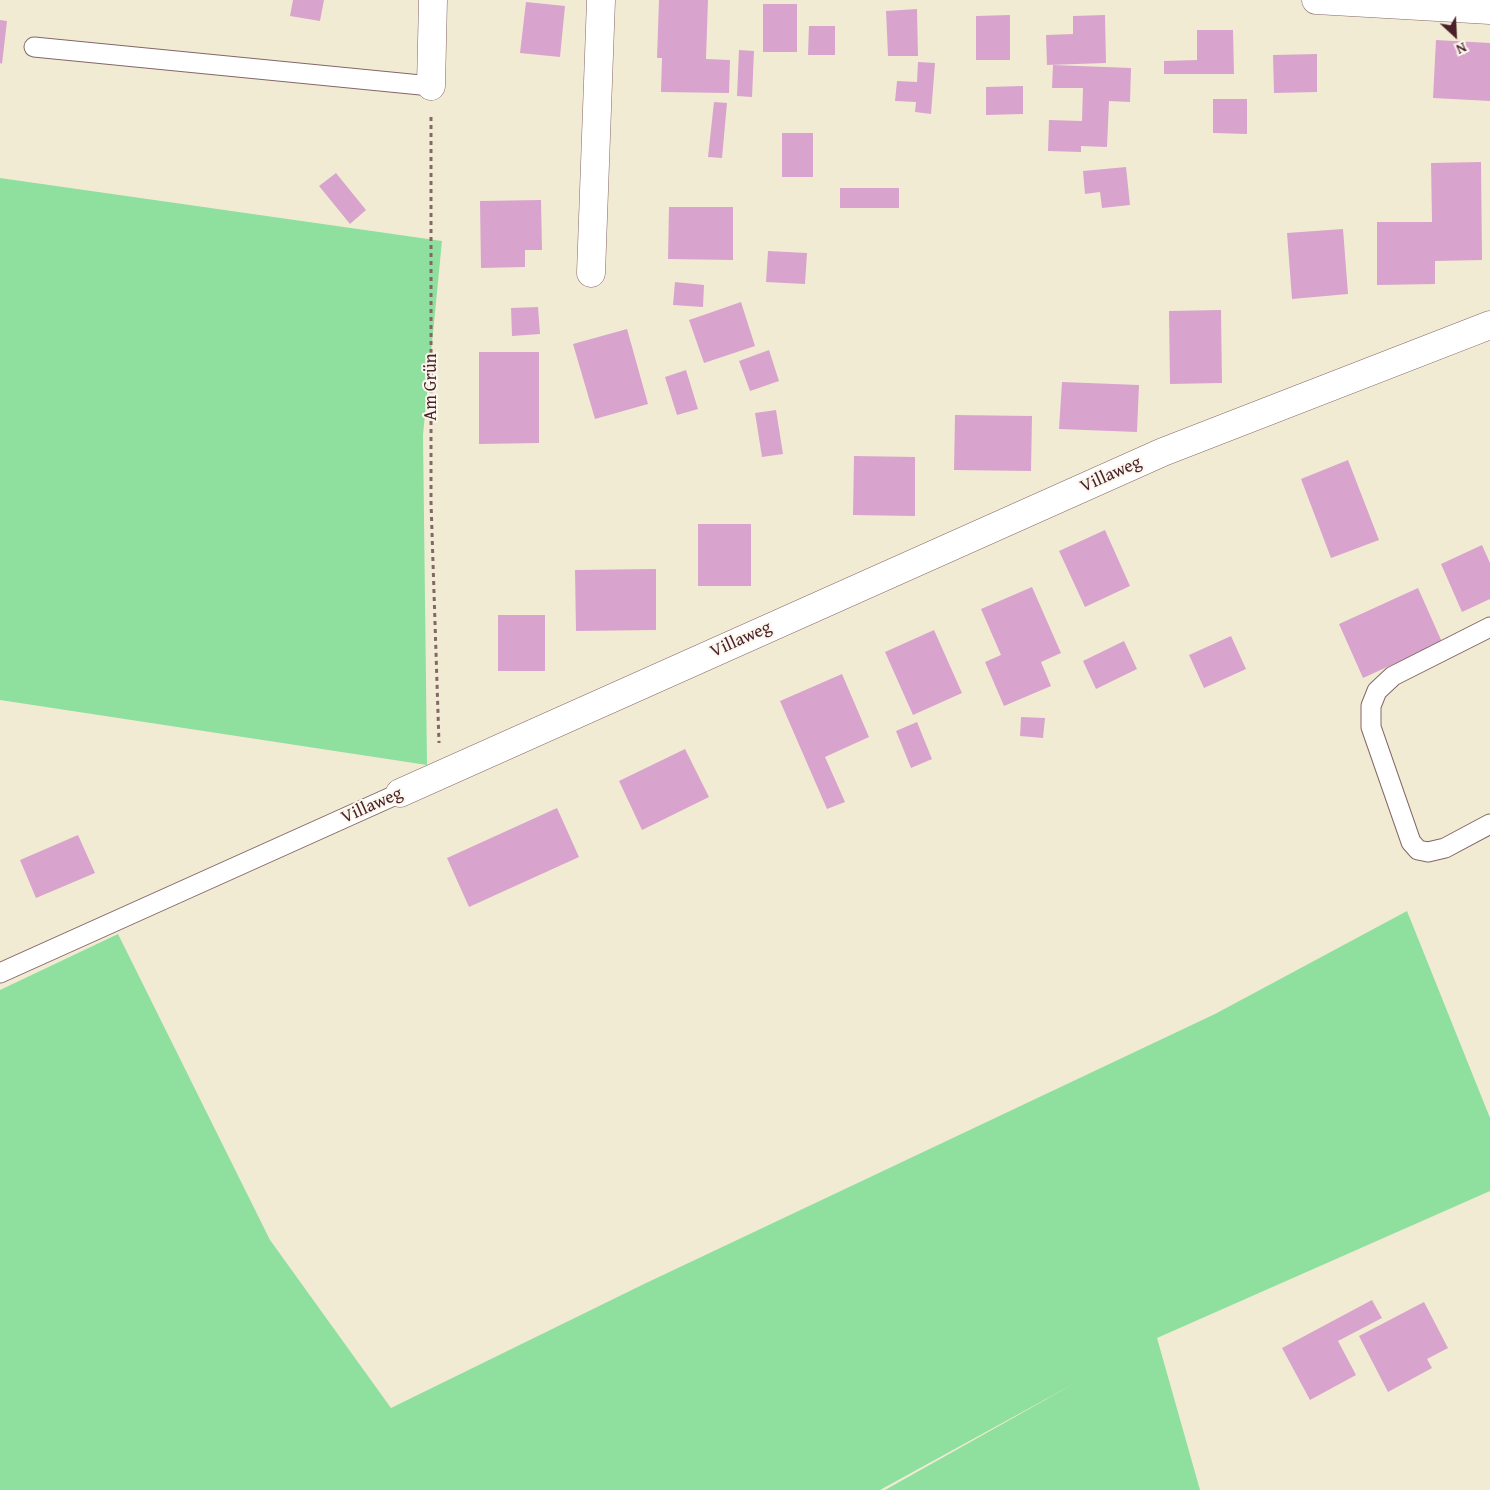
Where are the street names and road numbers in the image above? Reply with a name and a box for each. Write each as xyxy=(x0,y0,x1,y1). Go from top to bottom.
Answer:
street label: Am Grün xyxy=(420,353,442,421)
street label: Villaweg xyxy=(1077,452,1145,498)
street label: Villaweg xyxy=(707,617,775,663)
street label: Villaweg xyxy=(338,783,406,829)

